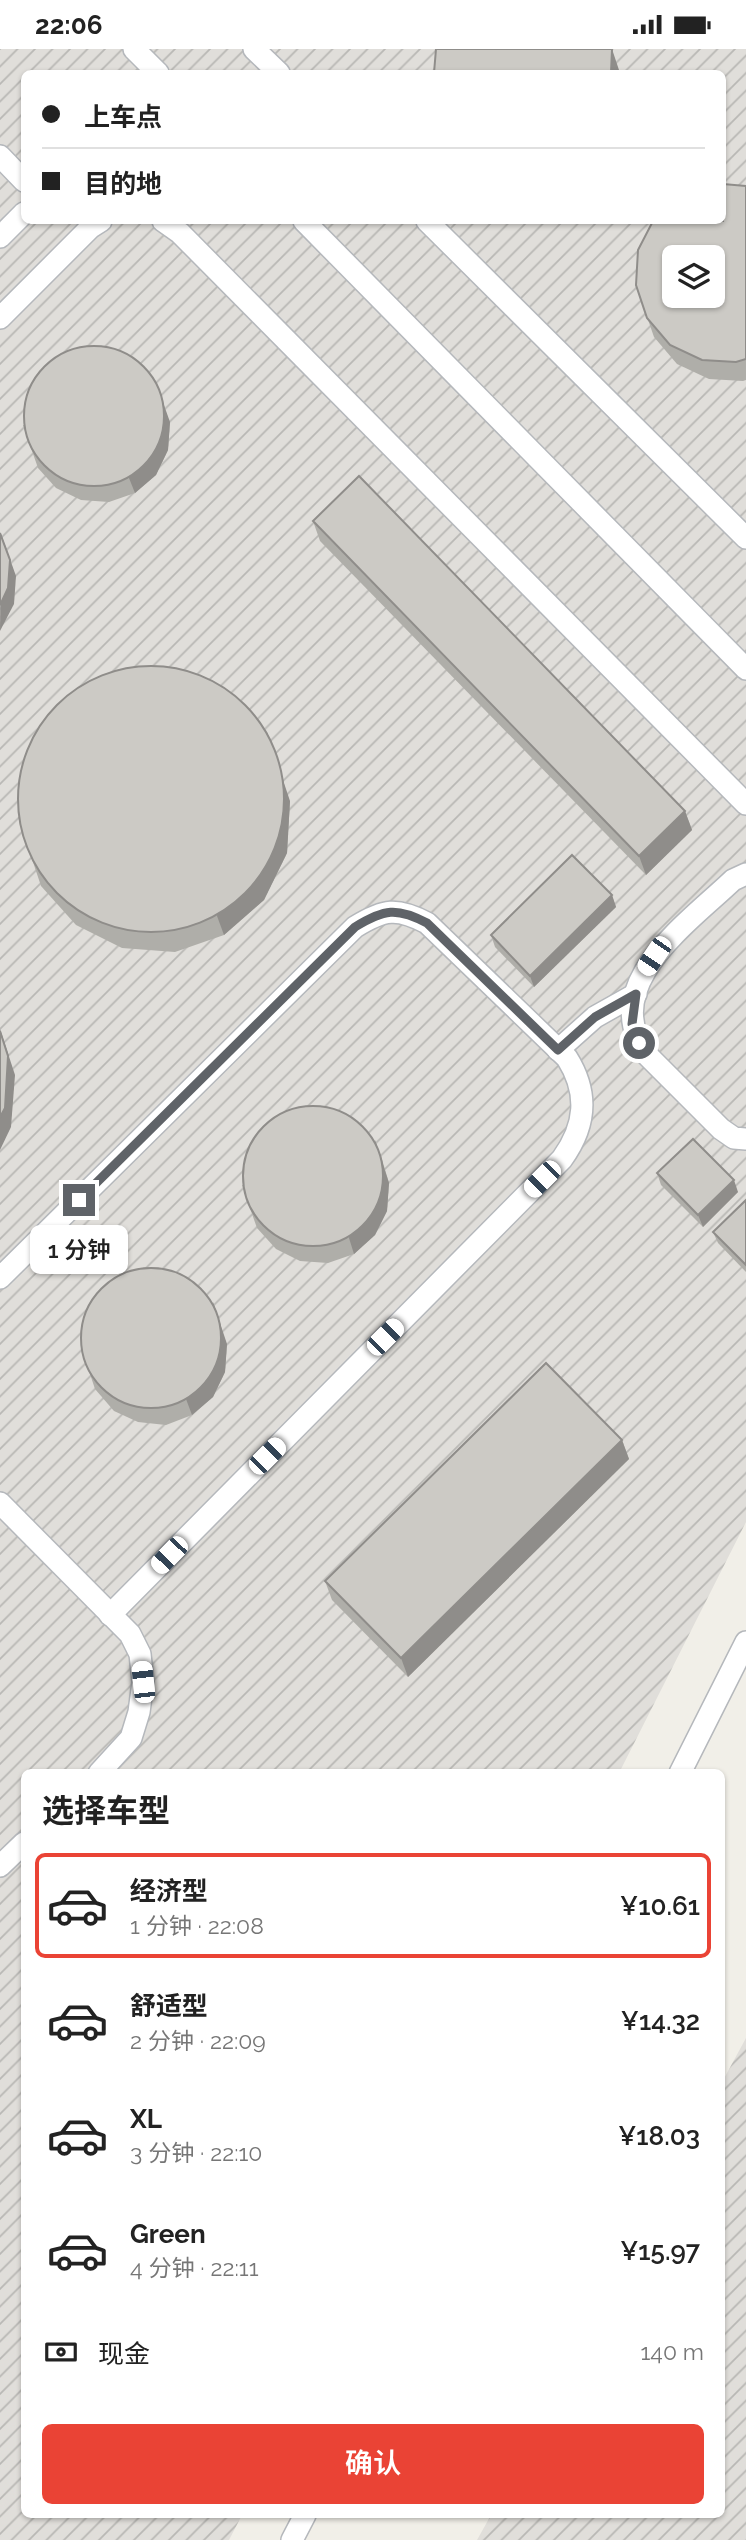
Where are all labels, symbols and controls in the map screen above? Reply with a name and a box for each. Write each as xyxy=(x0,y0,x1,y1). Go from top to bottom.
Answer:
text: 22:06 xyxy=(35,10,103,40)
text: 上车点 xyxy=(84,102,162,132)
text: 目的地 xyxy=(84,169,162,199)
map controls xyxy=(662,245,725,308)
button: layers xyxy=(662,245,725,308)
car xyxy=(634,933,675,979)
route start xyxy=(623,1027,655,1059)
car xyxy=(520,1157,565,1201)
route end xyxy=(63,1184,95,1216)
callout: 1 分钟 xyxy=(30,1225,128,1273)
text: 1 分钟 xyxy=(48,1236,110,1263)
car xyxy=(363,1315,408,1359)
car xyxy=(245,1434,290,1478)
car xyxy=(147,1533,192,1577)
car xyxy=(131,1660,156,1704)
text: 选择车型 xyxy=(42,1792,170,1829)
icon: car xyxy=(46,1874,109,1937)
text: 经济型 xyxy=(130,1876,208,1906)
text: ¥10.61 xyxy=(620,1891,700,1921)
text: 1 分钟 · 22:08 xyxy=(130,1912,264,1939)
icon: car xyxy=(46,1989,109,2052)
text: 舒适型 xyxy=(130,1991,208,2021)
text: ¥14.32 xyxy=(621,2006,700,2036)
text: 2 分钟 · 22:09 xyxy=(130,2027,266,2054)
icon: car xyxy=(46,2104,109,2167)
text: XL xyxy=(130,2104,162,2134)
text: ¥18.03 xyxy=(618,2121,700,2151)
text: 3 分钟 · 22:10 xyxy=(130,2139,262,2166)
icon: car xyxy=(46,2219,109,2282)
text: Green xyxy=(130,2219,206,2249)
text: ¥15.97 xyxy=(620,2236,700,2266)
text: 4 分钟 · 22:11 xyxy=(130,2254,258,2281)
icon: cash xyxy=(42,2333,80,2371)
text: 140 m xyxy=(641,2338,704,2365)
text: 现金 xyxy=(98,2339,150,2369)
button: 确认 xyxy=(42,2424,704,2504)

